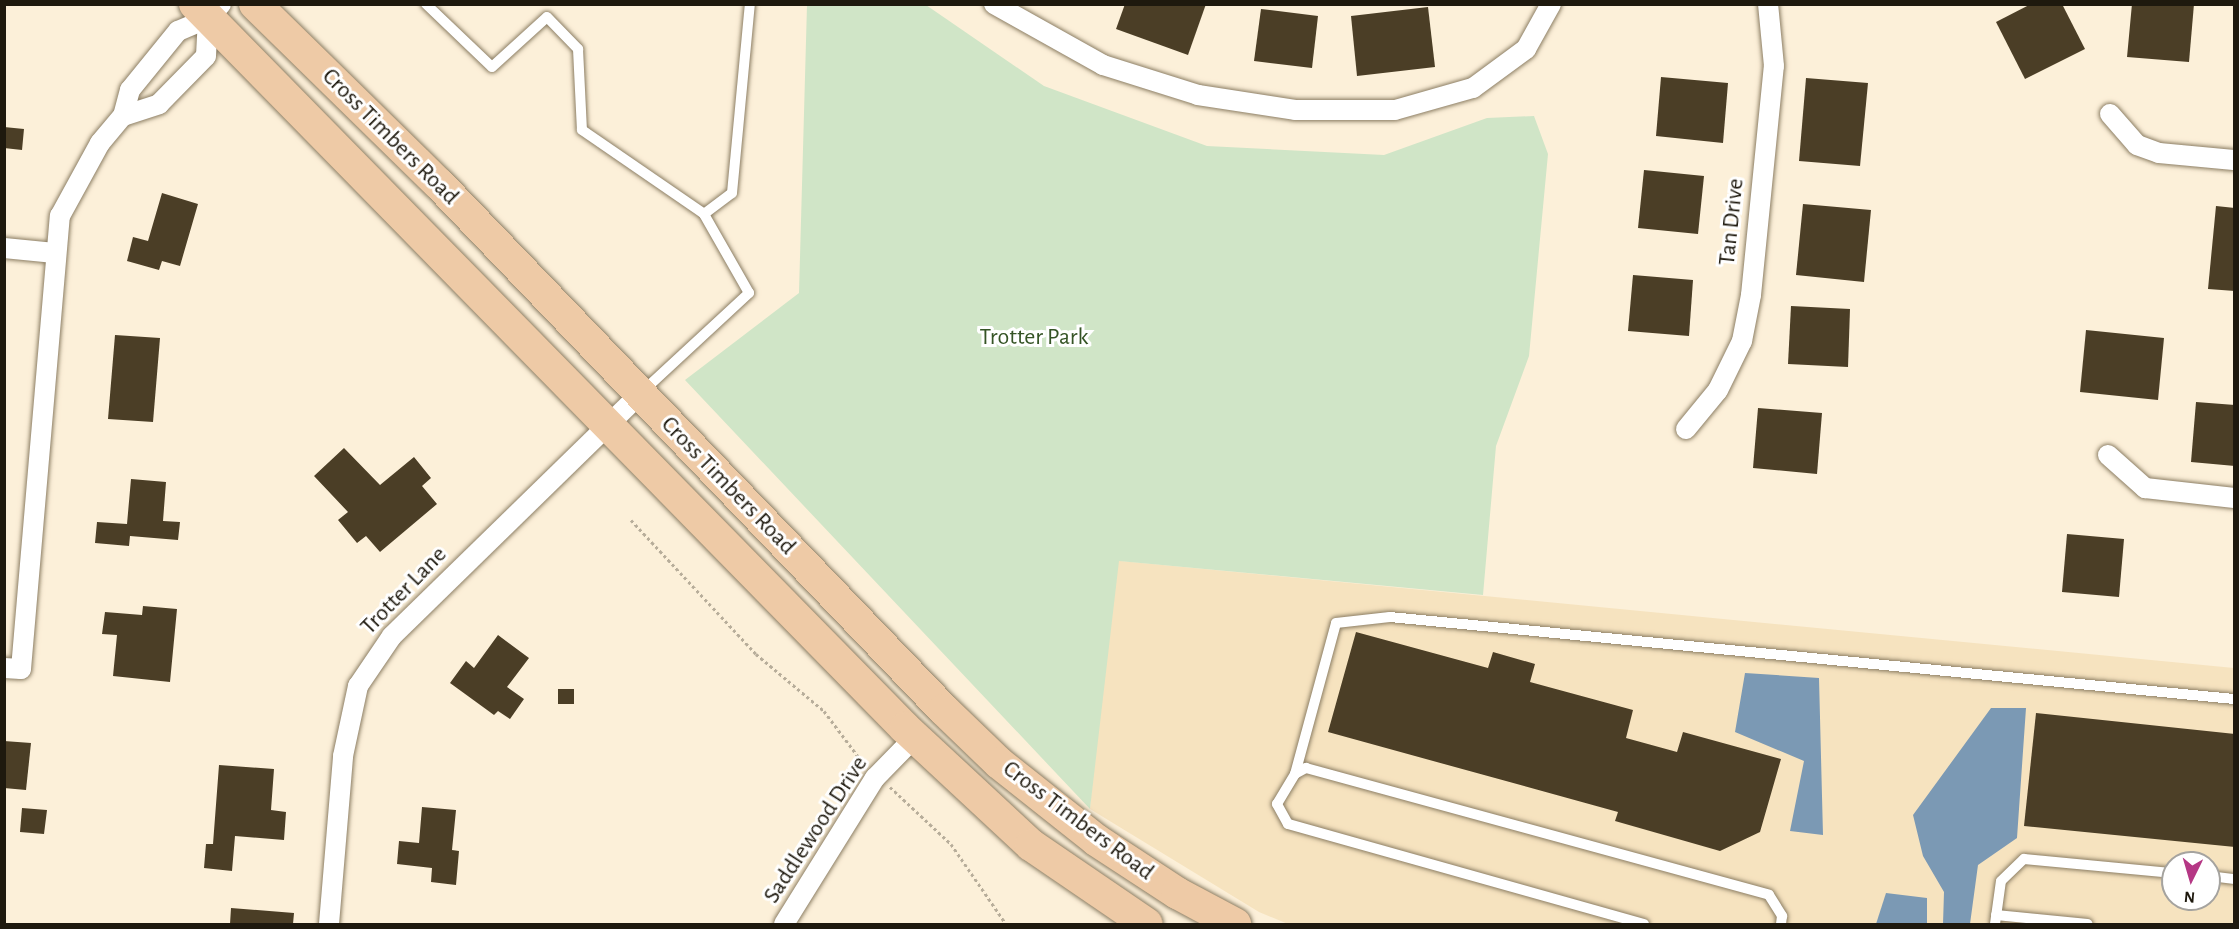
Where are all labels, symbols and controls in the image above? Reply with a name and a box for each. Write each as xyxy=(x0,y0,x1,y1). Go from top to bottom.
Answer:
street label: Cross Timbers Road xyxy=(316,63,464,211)
street label: Tan Drive xyxy=(1713,177,1751,267)
park label: Trotter Park xyxy=(980,324,1088,352)
street label: Cross Timbers Road xyxy=(655,411,801,561)
street label: Trotter Lane xyxy=(355,541,453,641)
street label: Saddlewood Drive xyxy=(758,751,874,909)
street label: Cross Timbers Road xyxy=(997,755,1159,887)
north arrow xyxy=(2161,851,2221,911)
text: N xyxy=(2183,888,2196,905)

